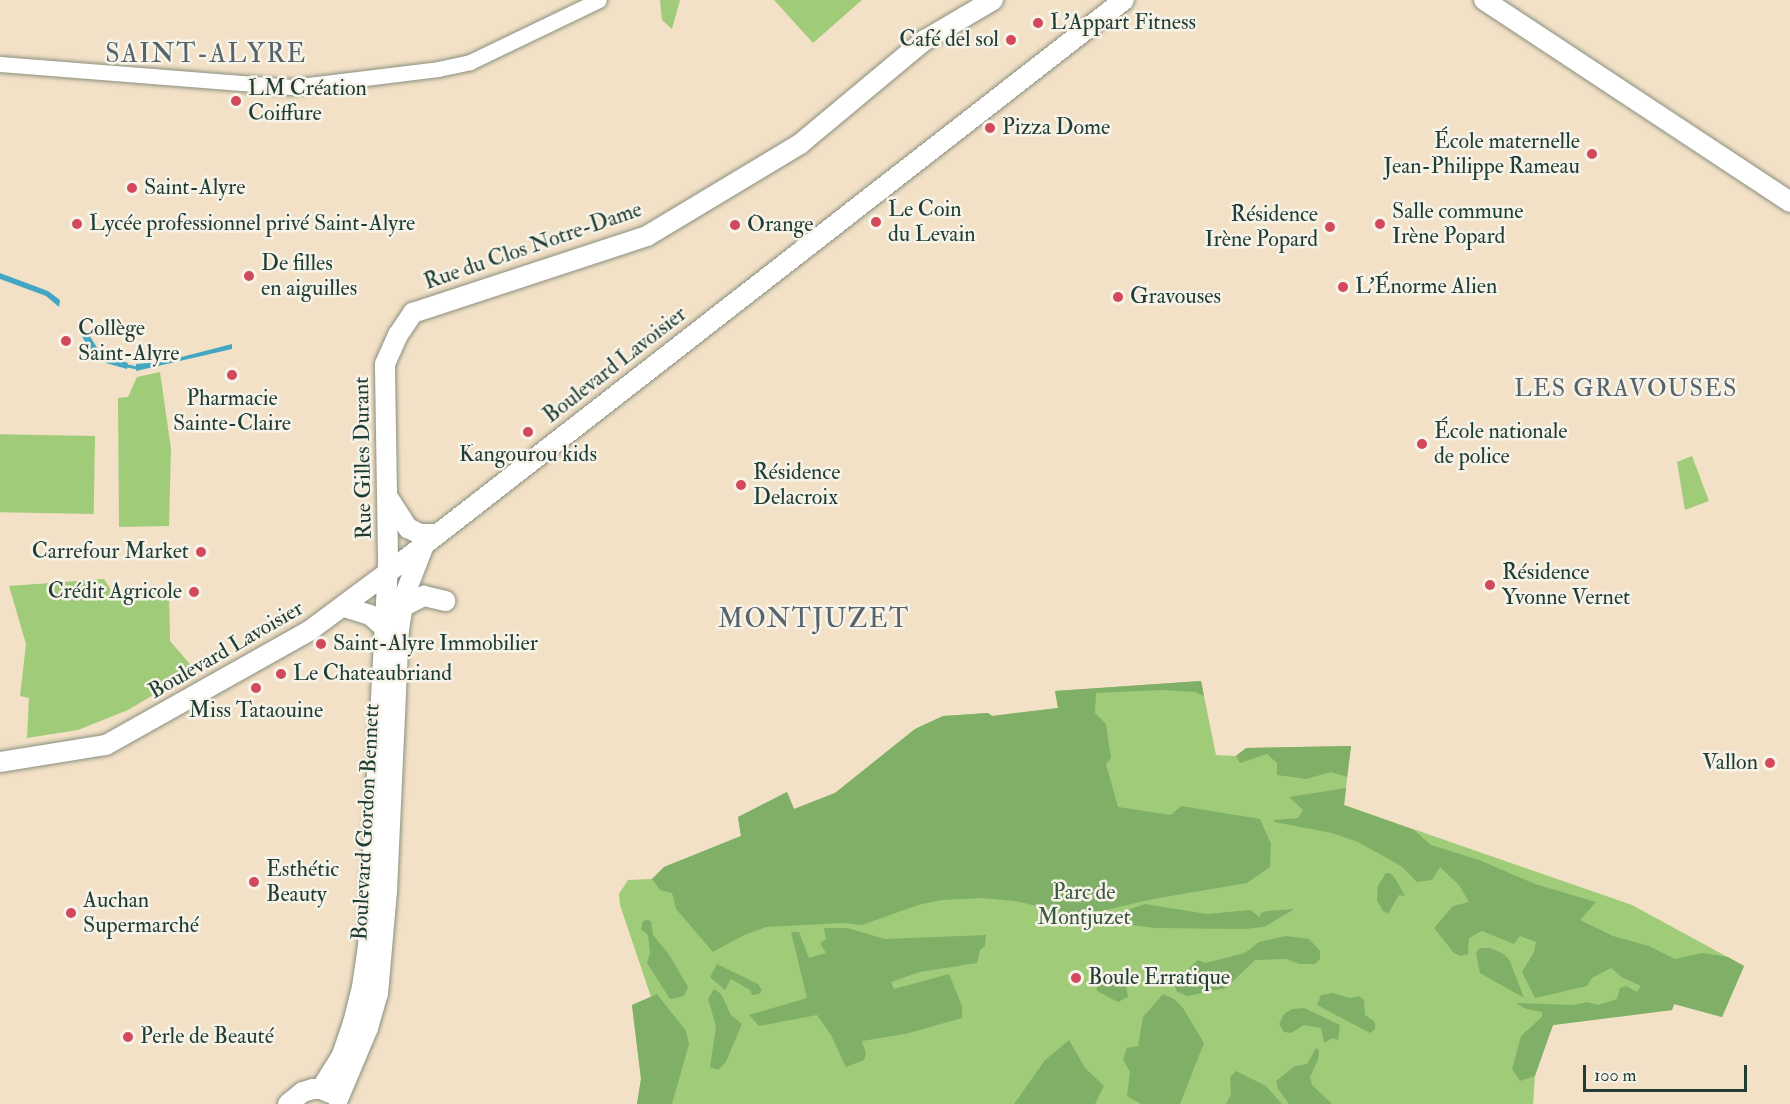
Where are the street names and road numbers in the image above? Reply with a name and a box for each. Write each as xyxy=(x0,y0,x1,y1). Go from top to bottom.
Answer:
street label: Rue du Clos Notre-Dame xyxy=(421,196,645,296)
street label: Boulevard Lavoisier xyxy=(538,301,692,429)
street label: Rue Gilles Durant xyxy=(348,377,378,539)
street label: Boulevard Lavoisier xyxy=(144,595,308,705)
street label: Boulevard Gordon Bennett xyxy=(347,703,385,941)

